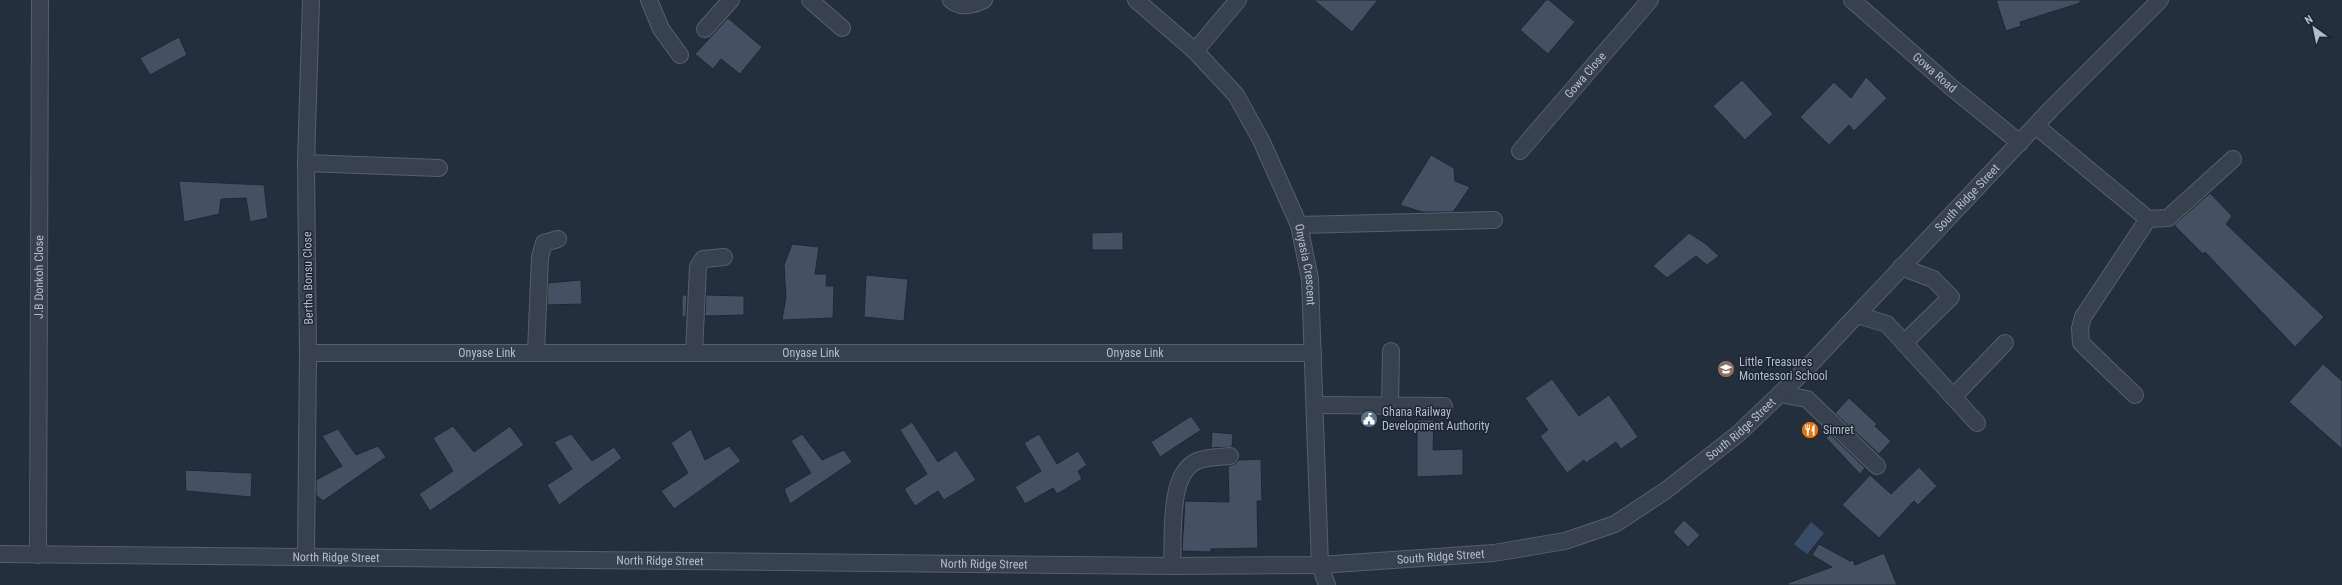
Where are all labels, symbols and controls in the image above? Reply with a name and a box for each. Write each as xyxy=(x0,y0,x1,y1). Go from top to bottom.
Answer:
north arrow xyxy=(2294,8,2334,48)
text: N xyxy=(2302,13,2315,27)
street label: Gowa Close xyxy=(1562,49,1609,101)
street label: Gowa Road xyxy=(1910,50,1959,96)
street label: South Ridge Street xyxy=(1932,161,2003,235)
street label: Onyasia Crescent xyxy=(1292,223,1318,306)
street label: Bertha Bonsu Close xyxy=(300,231,316,325)
street label: J.B Donkoh Close xyxy=(32,235,46,319)
street label: Onyase Link xyxy=(458,346,516,360)
street label: Onyase Link xyxy=(782,346,840,360)
street label: Onyase Link xyxy=(1106,346,1164,360)
place label: Little Treasures Montessori School xyxy=(1739,355,1828,383)
school or university icon: Little Treasures Montessori School xyxy=(1716,359,1736,379)
street label: South Ridge Street xyxy=(1703,395,1779,463)
place label: Ghana Railway Development Authority xyxy=(1382,405,1490,433)
public building icon: Ghana Railway Development Authority xyxy=(1359,409,1379,429)
restaurant icon: Simret xyxy=(1800,420,1820,440)
place label: Simret xyxy=(1823,423,1854,437)
street label: South Ridge Street xyxy=(1396,547,1485,567)
street label: North Ridge Street xyxy=(292,550,380,565)
street label: North Ridge Street xyxy=(616,553,704,568)
street label: North Ridge Street xyxy=(940,557,1028,572)

